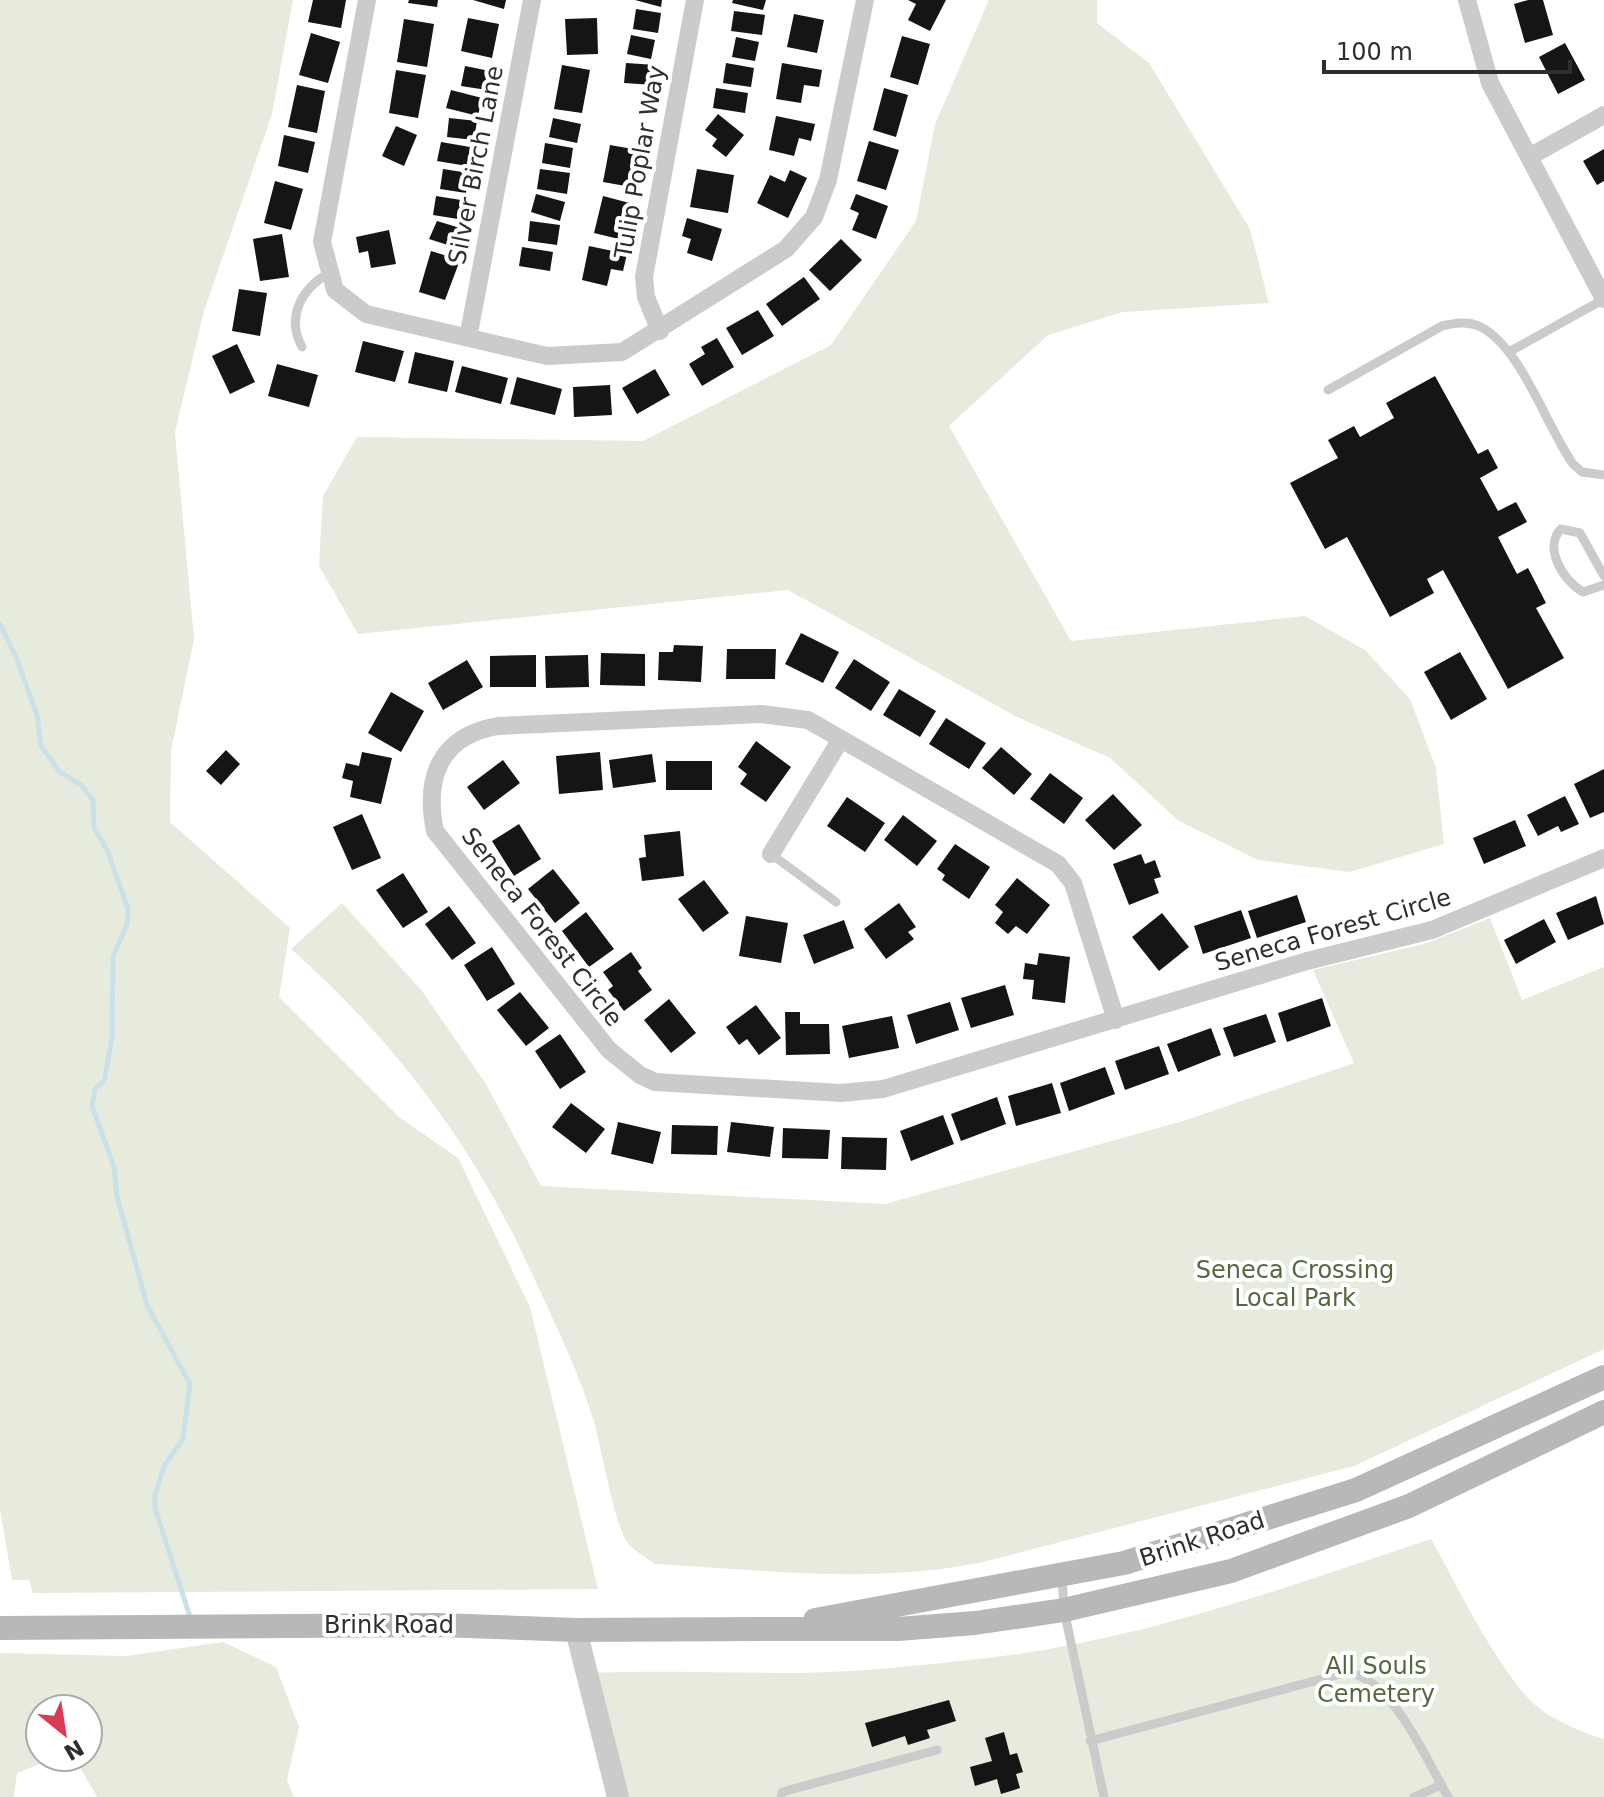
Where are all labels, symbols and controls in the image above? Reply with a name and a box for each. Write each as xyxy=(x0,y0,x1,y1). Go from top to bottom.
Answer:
scale bar xyxy=(1324,24,1570,74)
text: 100 m xyxy=(1336,38,1413,66)
street label: Silver Birch Lane xyxy=(443,63,509,267)
street label: Tulip Poplar Way xyxy=(609,63,671,262)
street label: Seneca Forest Circle xyxy=(456,822,628,1032)
street label: Seneca Forest Circle xyxy=(1212,883,1454,977)
park label: Seneca Crossing Local Park xyxy=(1196,1256,1394,1312)
street label: Brink Road xyxy=(1136,1506,1268,1572)
street label: Brink Road xyxy=(324,1611,454,1639)
park label: All Souls Cemetery xyxy=(1317,1652,1435,1708)
north arrow xyxy=(24,1693,104,1773)
text: N xyxy=(60,1734,88,1765)

